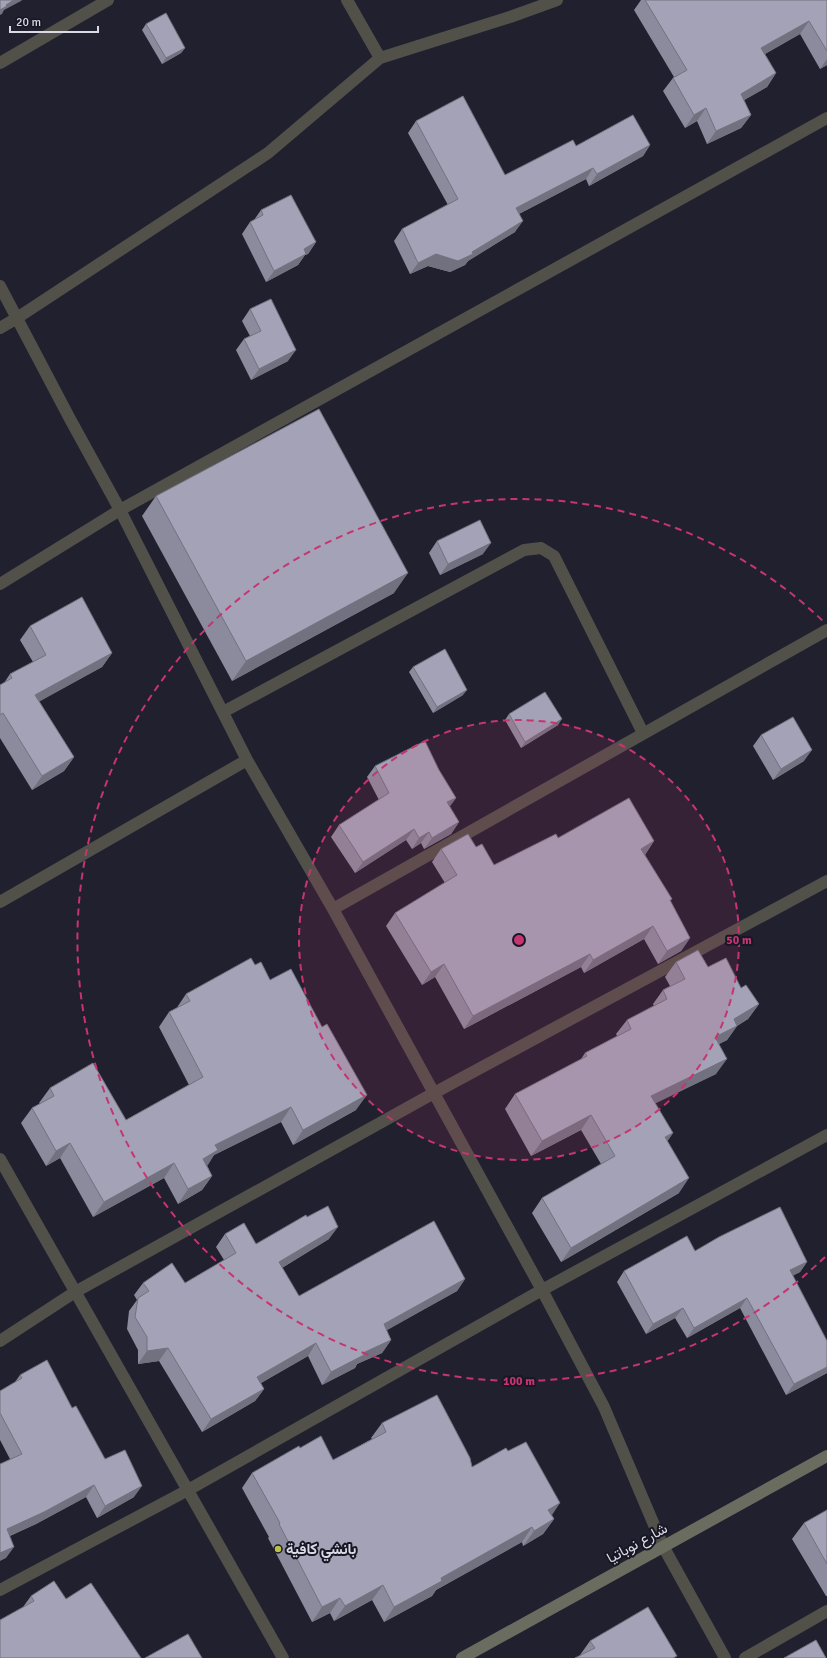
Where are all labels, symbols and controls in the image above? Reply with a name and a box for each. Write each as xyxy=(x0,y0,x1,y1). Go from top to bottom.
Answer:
scale bar xyxy=(10,8,98,34)
text: 20 m xyxy=(16,15,41,30)
centre of rings xyxy=(512,933,526,947)
text: 50 m xyxy=(726,933,752,948)
text: 100 m xyxy=(503,1374,535,1389)
street label: شارع نوباتيا xyxy=(603,1519,672,1569)
place label: بانشي كافية xyxy=(286,1540,356,1562)
marker: بانشي كافية xyxy=(273,1544,283,1554)

